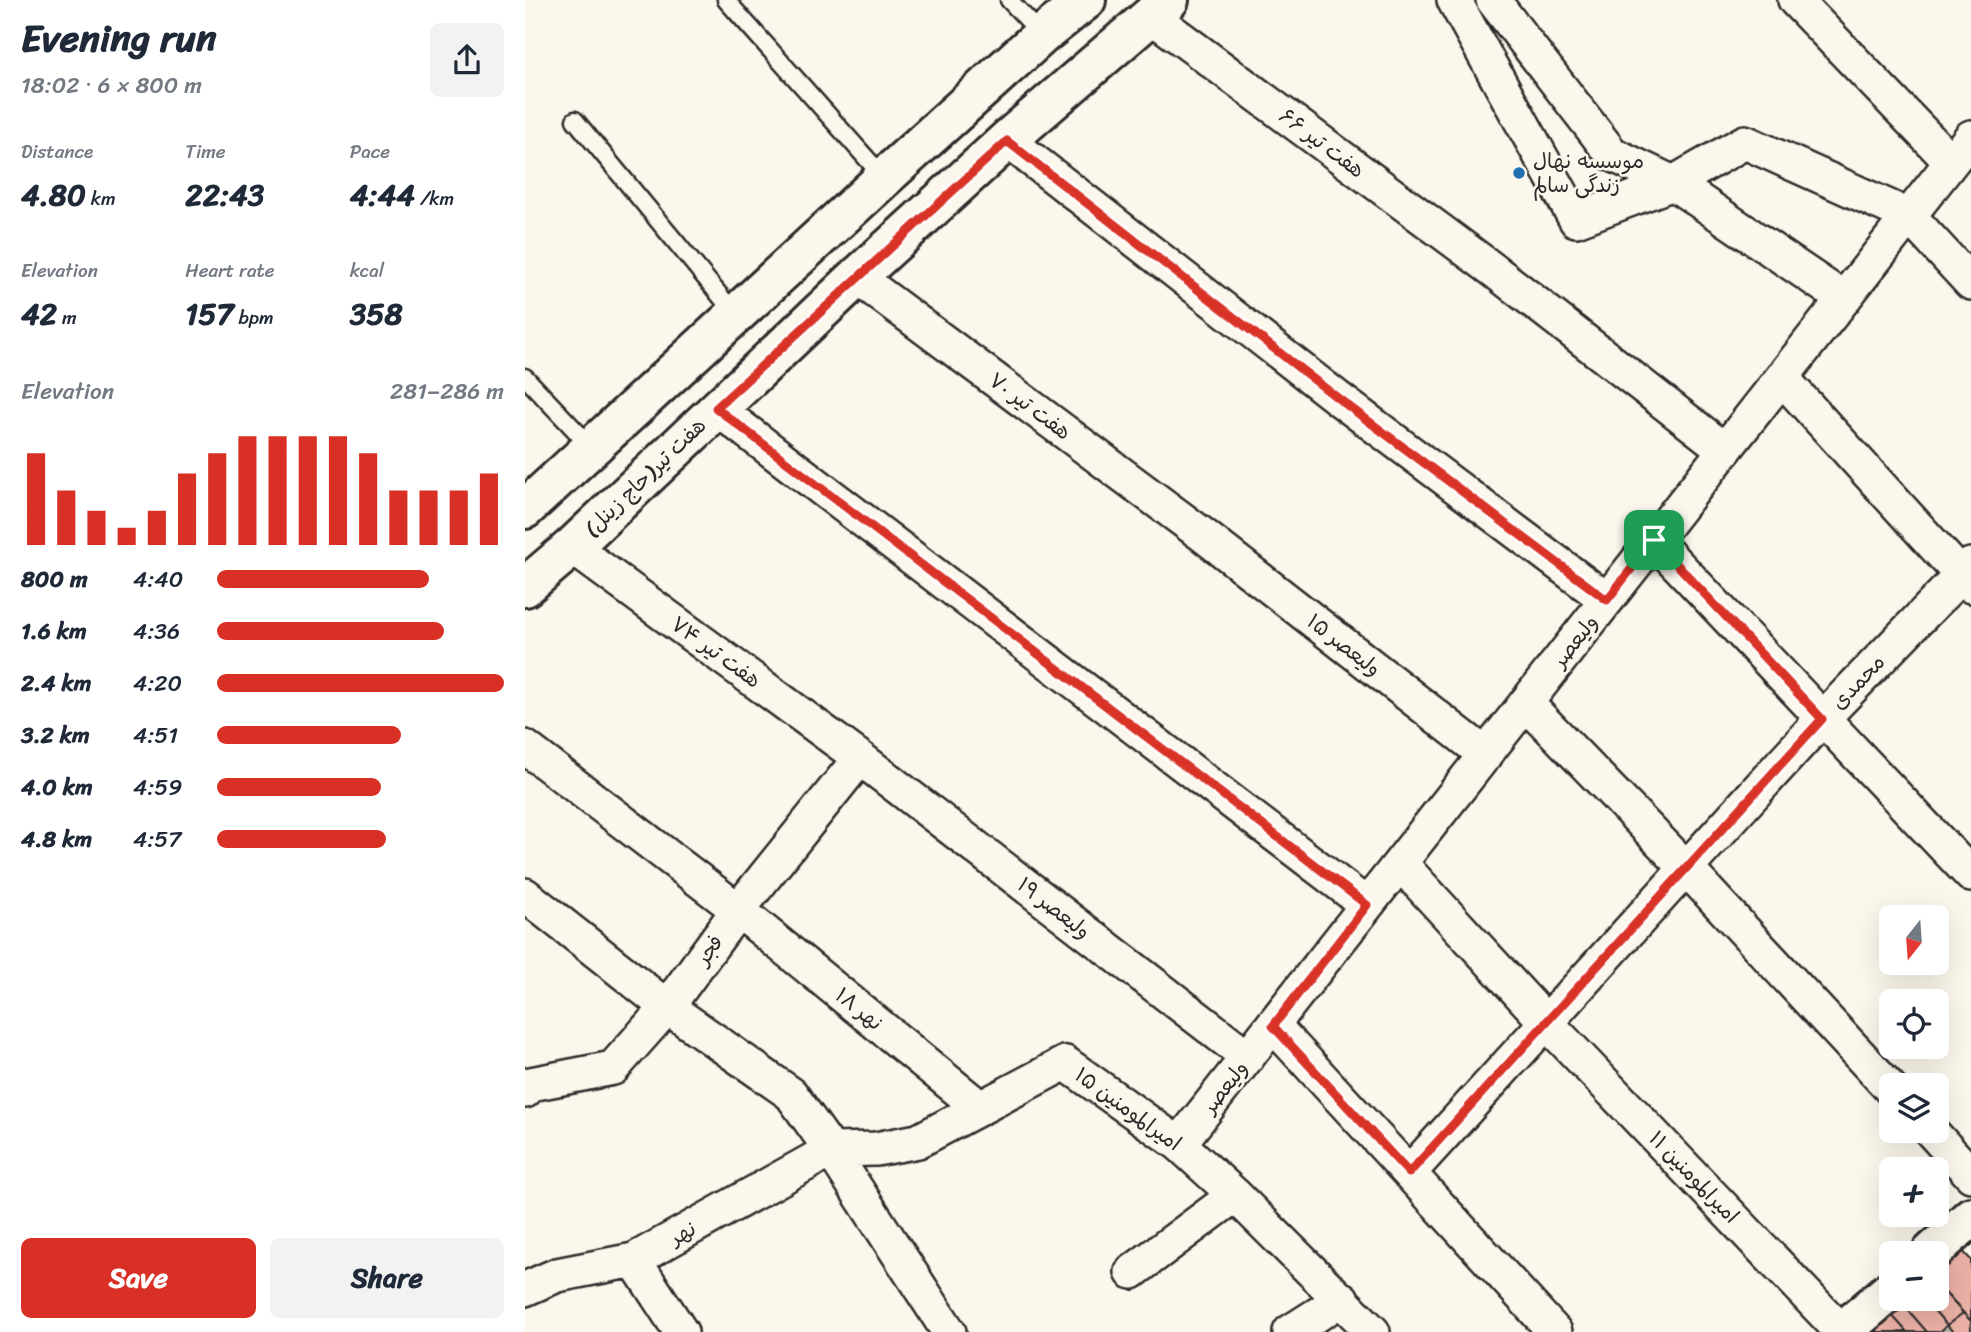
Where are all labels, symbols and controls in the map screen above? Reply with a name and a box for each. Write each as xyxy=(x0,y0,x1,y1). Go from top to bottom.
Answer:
text: Evening run xyxy=(21,5,217,72)
button: share xyxy=(430,23,504,97)
text: 18:02 · 6 × 800 m xyxy=(21,65,202,106)
street label: هفت تیر ۶۶ xyxy=(1271,98,1373,188)
text: Distance xyxy=(21,135,93,168)
text: Time xyxy=(185,135,226,168)
text: Pace xyxy=(350,135,390,168)
place label: موسسه نهال زندگی سالم xyxy=(1533,142,1644,204)
marker: موسسه نهال زندگی سالم xyxy=(1511,165,1527,181)
text: 4.80 xyxy=(21,168,86,222)
text: 22:43 xyxy=(185,168,264,222)
text: 4:44 xyxy=(350,168,415,222)
text: km xyxy=(86,182,116,215)
text: /km xyxy=(415,182,454,215)
text: Elevation xyxy=(21,254,98,287)
text: Heart rate xyxy=(185,254,275,287)
text: kcal xyxy=(350,254,384,287)
text: 42 xyxy=(21,287,57,341)
text: 157 xyxy=(185,287,234,341)
text: 358 xyxy=(350,287,403,341)
text: m xyxy=(57,301,77,334)
text: bpm xyxy=(234,301,274,334)
street label: هفت تیر ۷۰ xyxy=(980,362,1080,450)
text: Elevation xyxy=(21,371,114,412)
text: 281–286 m xyxy=(390,371,504,412)
street label: هفت تیر(حاج زینل) xyxy=(574,408,716,546)
pin xyxy=(1624,510,1684,570)
icon: arrive xyxy=(1635,521,1673,559)
text: 800 m xyxy=(21,559,88,600)
text: 4:40 xyxy=(133,559,183,600)
street label: ولیعصر ۱۵ xyxy=(1298,603,1390,687)
street label: هفت تیر ۷۴ xyxy=(662,606,770,698)
street label: ولیعصر xyxy=(1541,606,1608,678)
text: 1.6 km xyxy=(21,611,87,652)
text: 4:36 xyxy=(133,611,180,652)
street label: محمدی xyxy=(1821,645,1895,719)
text: 2.4 km xyxy=(21,663,91,704)
text: 4:20 xyxy=(133,663,182,704)
text: 3.2 km xyxy=(21,715,90,756)
text: 4:51 xyxy=(133,715,178,756)
text: 4.0 km xyxy=(21,767,93,808)
text: 4:59 xyxy=(133,767,183,808)
text: 4.8 km xyxy=(21,819,92,860)
text: 4:57 xyxy=(133,819,182,860)
street label: ولیعصر ۱۹ xyxy=(1009,867,1099,949)
north arrow xyxy=(1879,905,1949,975)
map controls xyxy=(1879,905,1949,1311)
street label: فجر xyxy=(683,926,734,975)
street label: نهر ۱۸ xyxy=(826,977,892,1041)
button: locate xyxy=(1879,989,1949,1059)
street label: ولیعصر xyxy=(1191,1052,1258,1124)
street label: امیرالمومنین ۱۵ xyxy=(1066,1057,1190,1161)
button: layers xyxy=(1879,1073,1949,1143)
street label: امیرالمومنین ۱۱ xyxy=(1639,1121,1749,1233)
button: + xyxy=(1879,1157,1949,1227)
street label: نهر xyxy=(661,1210,704,1257)
button: Save xyxy=(21,1238,256,1318)
button: Share xyxy=(270,1238,504,1318)
button: − xyxy=(1879,1241,1949,1311)

